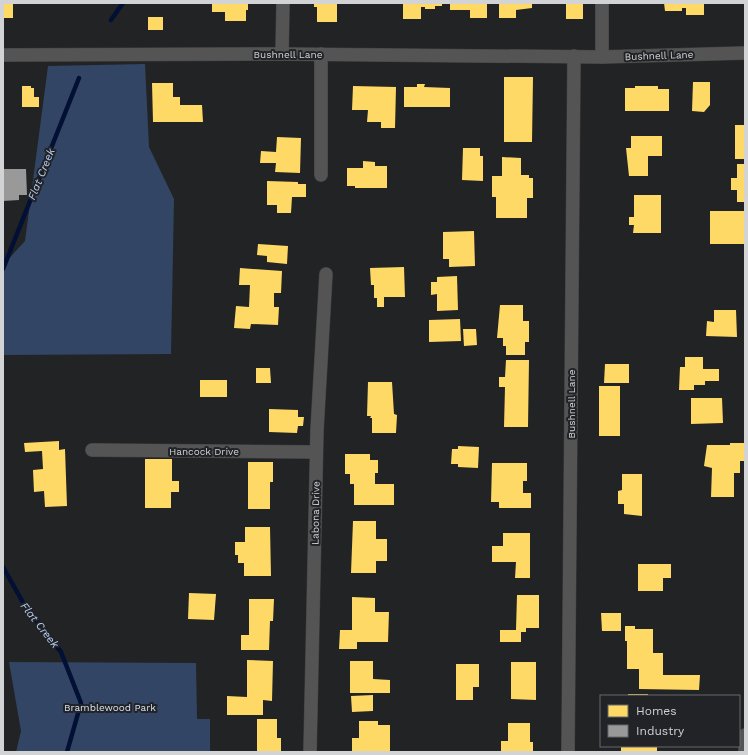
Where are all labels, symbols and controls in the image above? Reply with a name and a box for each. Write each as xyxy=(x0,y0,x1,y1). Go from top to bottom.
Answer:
street label: Bushnell Lane xyxy=(254,49,323,60)
street label: Bushnell Lane xyxy=(624,49,694,62)
water label: Flat Creek xyxy=(25,146,58,202)
street label: Bushnell Lane xyxy=(566,369,577,438)
street label: Hancock Drive xyxy=(169,446,239,457)
street label: Labona Drive xyxy=(309,481,322,545)
water label: Flat Creek xyxy=(18,600,62,652)
legend xyxy=(600,695,740,747)
park label: Bramblewood Park xyxy=(64,702,156,713)
text: Homes xyxy=(636,704,677,718)
text: Industry xyxy=(636,724,685,738)

